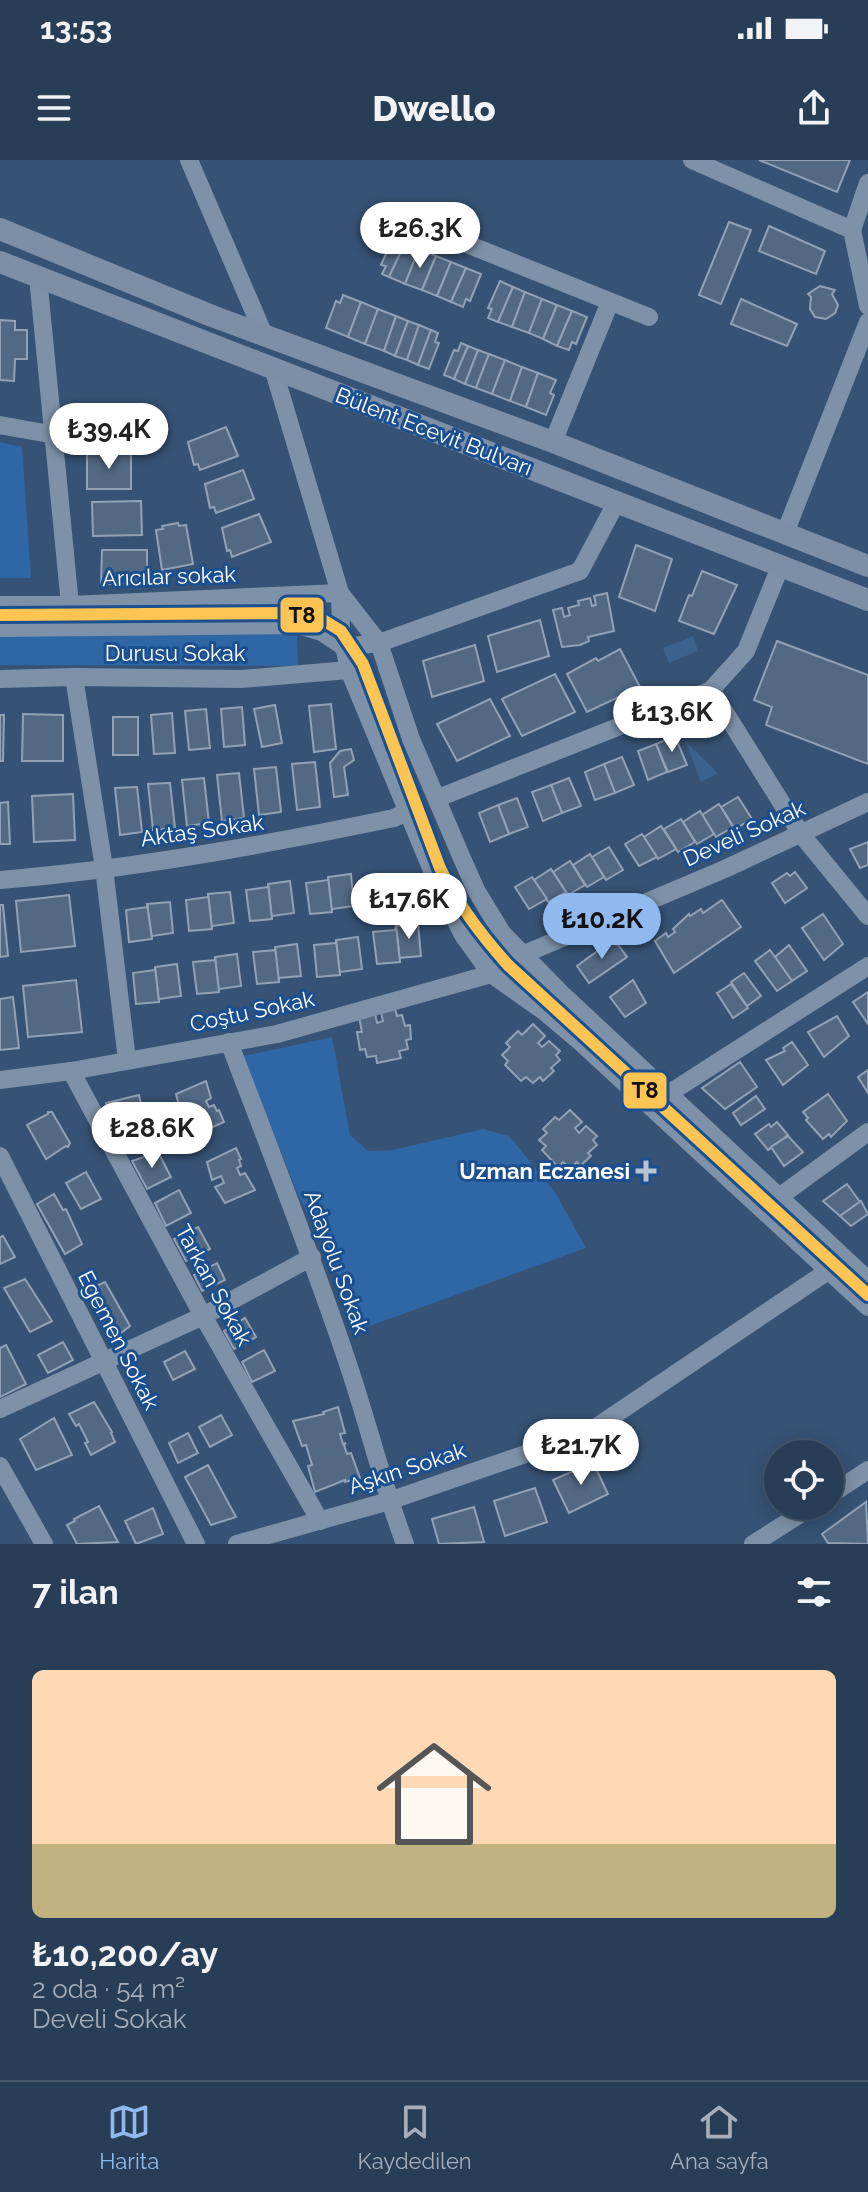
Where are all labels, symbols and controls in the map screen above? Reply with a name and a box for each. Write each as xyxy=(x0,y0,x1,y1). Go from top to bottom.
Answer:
text: 13:53 xyxy=(40,11,112,46)
icon: menu xyxy=(32,86,76,130)
icon: share xyxy=(792,86,836,130)
text: Dwello xyxy=(372,87,496,129)
pin: ₺26.3K xyxy=(355,202,485,270)
text: ₺26.3K xyxy=(378,213,462,243)
street label: Bülent Ecevit Bulvarı xyxy=(332,381,536,481)
pin: ₺39.4K xyxy=(44,403,174,471)
text: ₺39.4K xyxy=(67,414,151,444)
street label: Arıcılar sokak xyxy=(102,561,237,591)
line badge: T8 xyxy=(279,596,325,634)
text: T8 xyxy=(289,602,315,628)
street label: Durusu Sokak xyxy=(105,640,246,666)
pin: ₺13.6K xyxy=(607,686,737,754)
text: ₺13.6K xyxy=(631,697,713,727)
street label: Develi Sokak xyxy=(679,794,809,871)
street label: Aktaş Sokak xyxy=(139,808,265,851)
pin: ₺17.6K xyxy=(344,873,474,941)
text: ₺17.6K xyxy=(369,884,449,914)
pin: ₺10.2K xyxy=(537,893,667,961)
text: ₺10.2K xyxy=(561,904,643,934)
street label: Coştu Sokak xyxy=(187,985,317,1037)
line badge: T8 xyxy=(622,1071,668,1110)
text: T8 xyxy=(632,1077,658,1103)
pin: ₺28.6K xyxy=(87,1102,217,1170)
text: ₺28.6K xyxy=(110,1113,194,1143)
place label: Uzman Eczanesi xyxy=(459,1158,630,1184)
marker: Uzman Eczanesi xyxy=(637,1162,655,1180)
street label: Adayolu Sokak xyxy=(299,1187,375,1338)
street label: Tarkan Sokak xyxy=(170,1220,258,1350)
street label: Egemen Sokak xyxy=(73,1266,165,1414)
pin: ₺21.7K xyxy=(516,1419,646,1487)
text: ₺21.7K xyxy=(541,1430,621,1460)
street label: Aşkın Sokak xyxy=(345,1437,469,1499)
map controls xyxy=(764,1440,844,1520)
button: locate xyxy=(764,1440,844,1520)
icon: filters xyxy=(792,1570,836,1614)
text: 7 ilan xyxy=(32,1572,119,1612)
icon: home xyxy=(362,1722,506,1866)
text: ₺10,200/ay xyxy=(32,1934,218,1974)
text: 2 oda · 54 m² xyxy=(32,1974,185,2004)
text: Develi Sokak xyxy=(32,2004,186,2034)
tab: Harita xyxy=(99,2100,159,2174)
tab: Kaydedilen xyxy=(358,2100,472,2174)
tab: Ana sayfa xyxy=(670,2100,769,2174)

